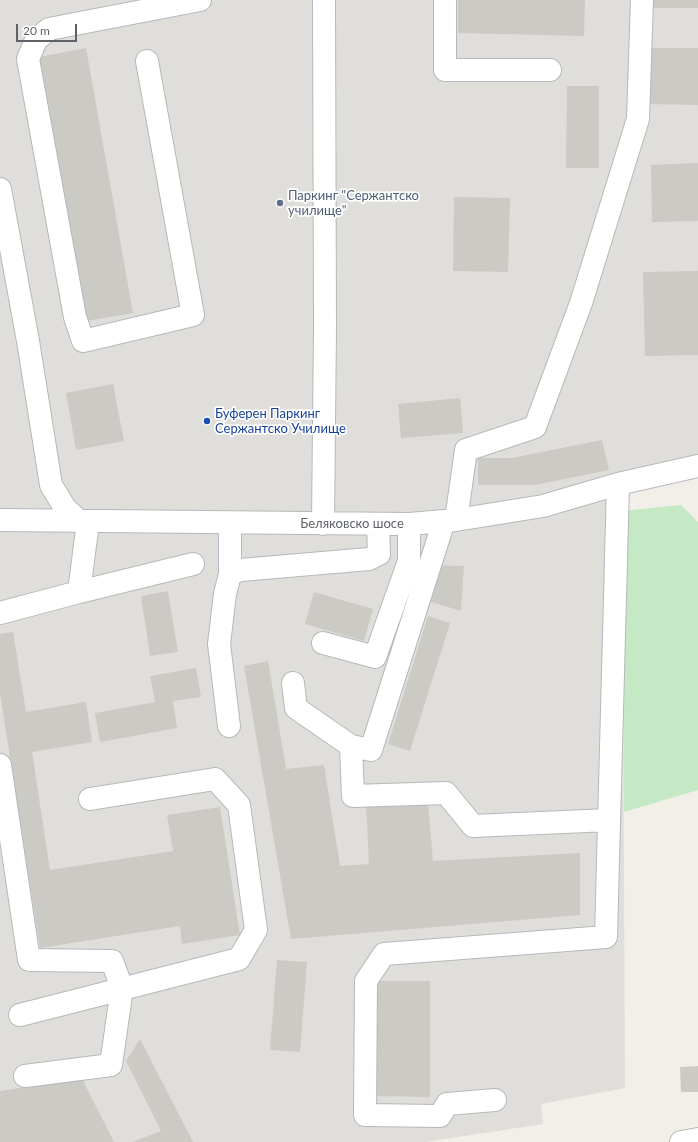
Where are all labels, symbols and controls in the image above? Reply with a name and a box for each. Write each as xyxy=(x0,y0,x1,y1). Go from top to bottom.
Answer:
scale bar xyxy=(18,16,79,42)
text: 20 m xyxy=(23,23,50,38)
place label: Паркинг "Сержантско училище" xyxy=(288,188,419,219)
marker: Паркинг "Сержантско училище" xyxy=(275,198,285,208)
place label: Буферен Паркинг Сержантско Училище xyxy=(215,406,346,437)
marker: Буферен Паркинг Сержантско Училище xyxy=(202,416,212,426)
street label: Беляковско шосе xyxy=(300,516,404,532)

